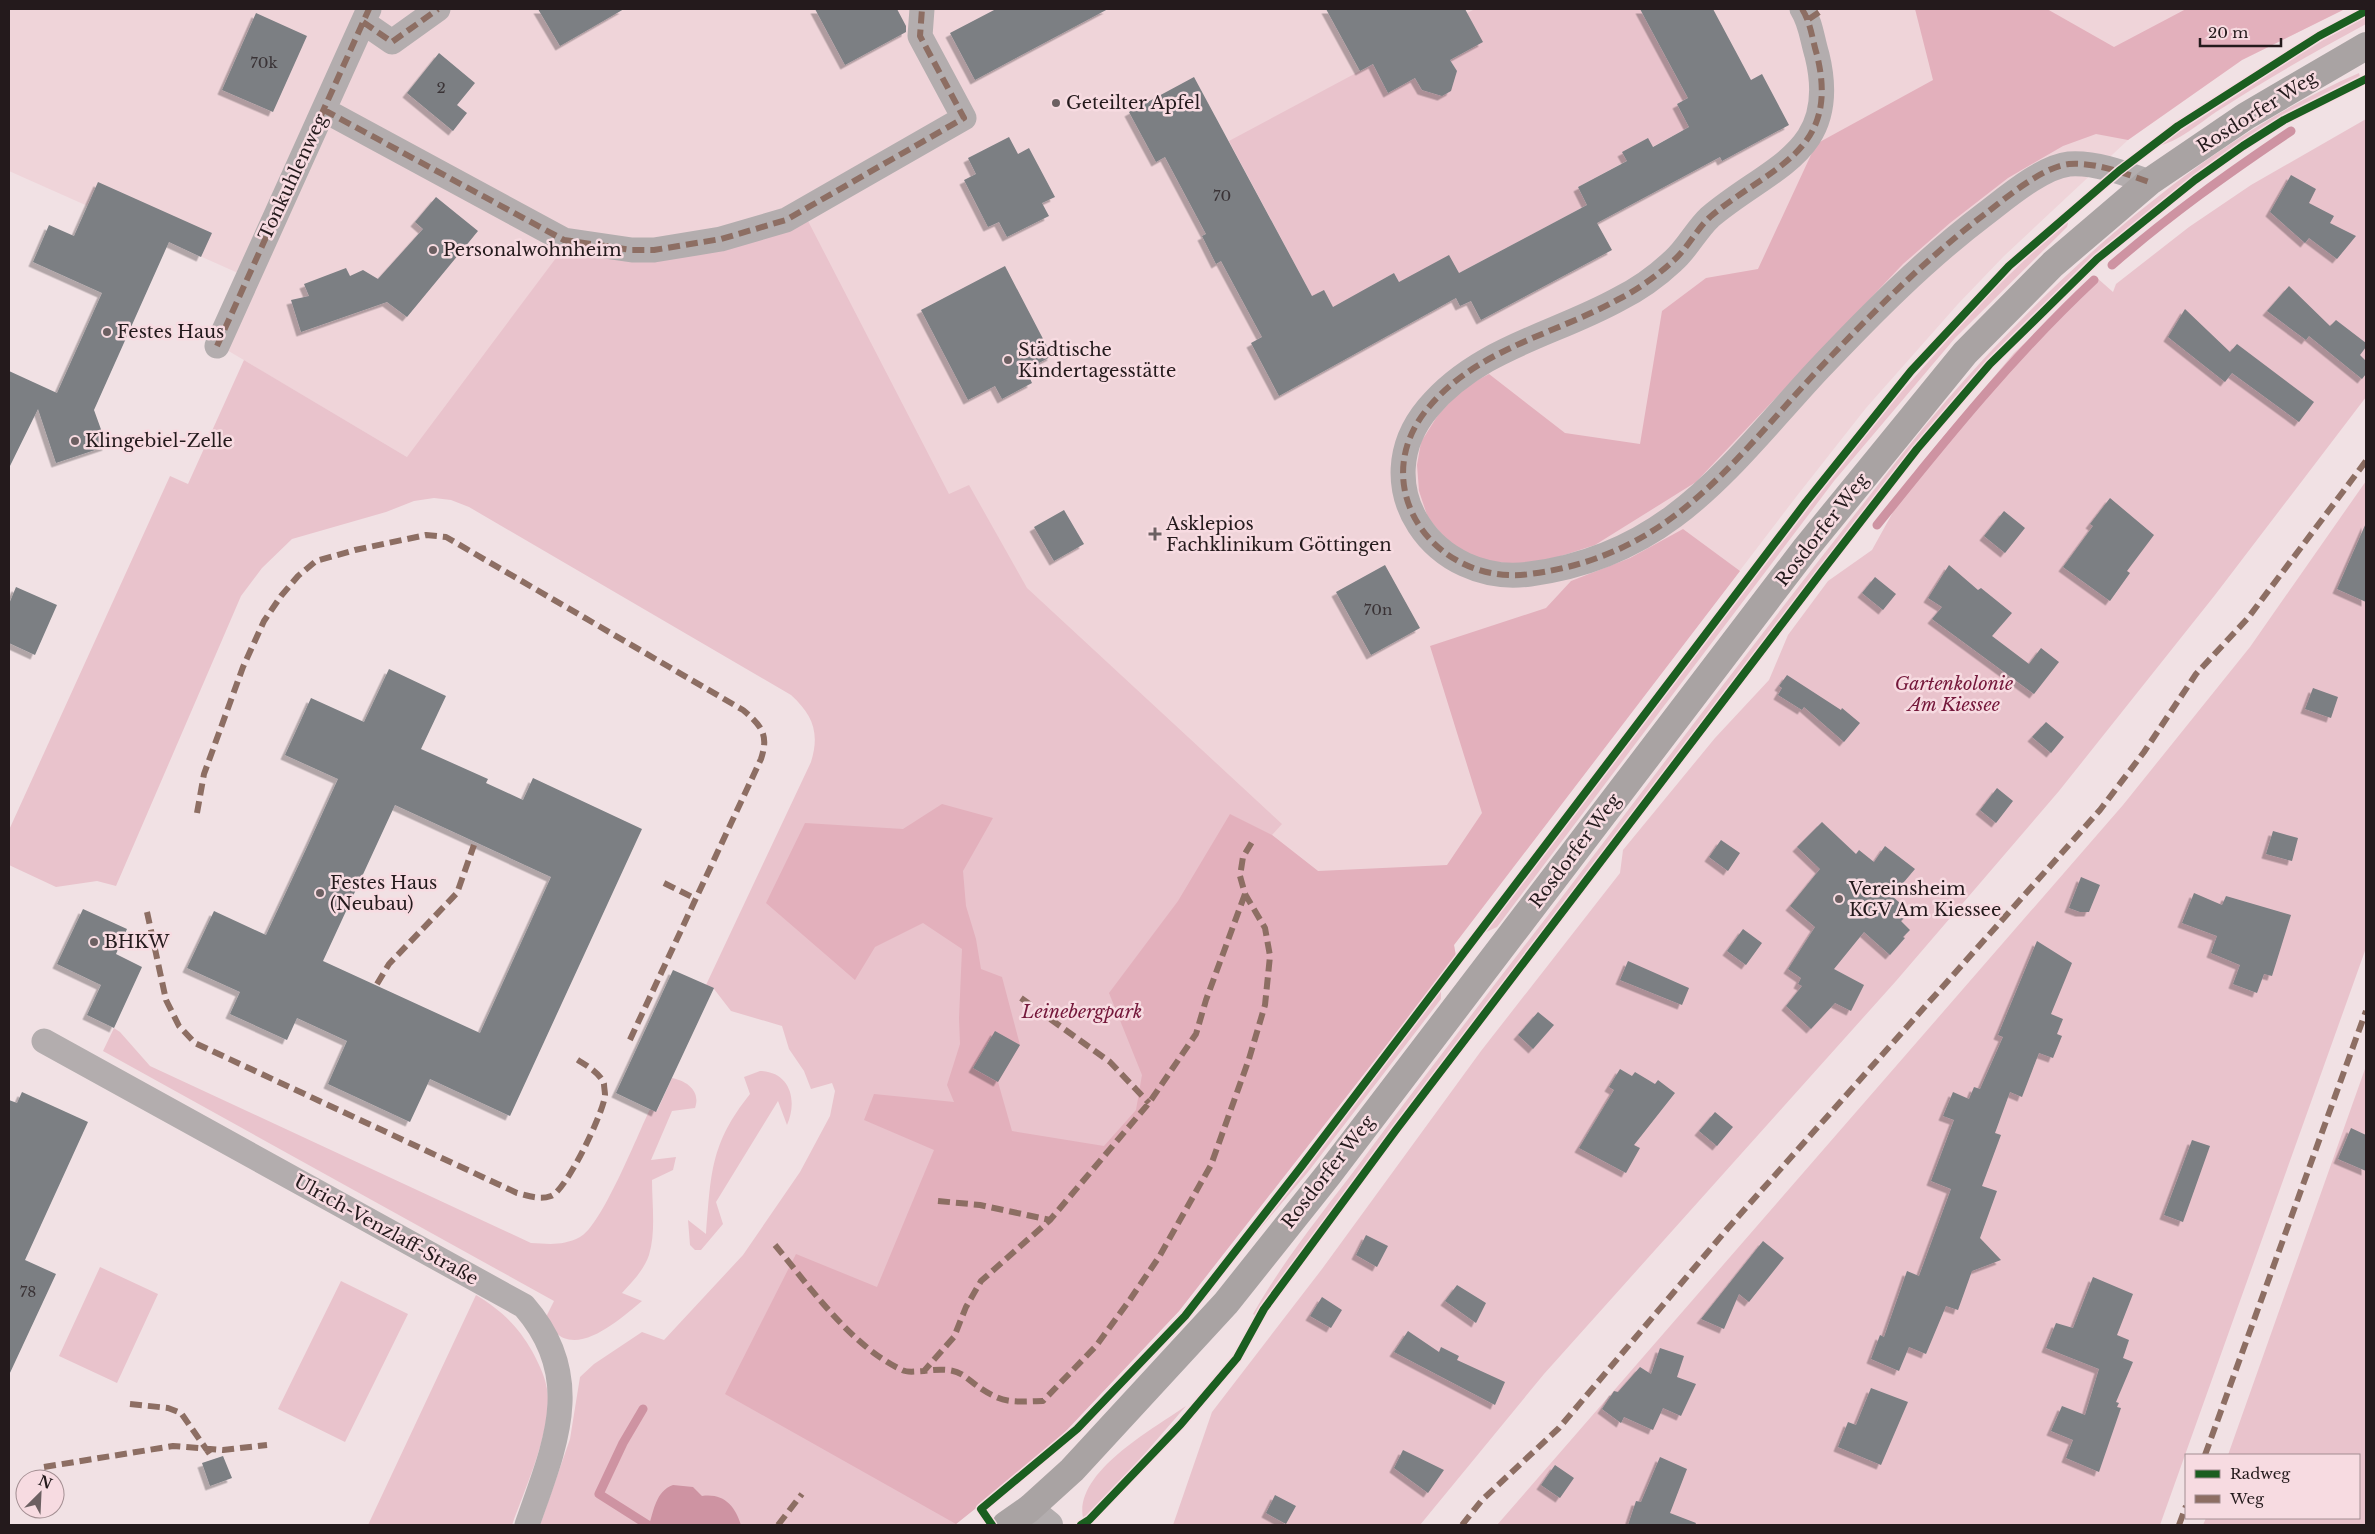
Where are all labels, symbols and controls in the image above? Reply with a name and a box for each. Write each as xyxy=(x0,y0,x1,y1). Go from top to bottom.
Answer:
scale bar xyxy=(2200,15,2281,47)
text: 20 m xyxy=(2208,23,2248,42)
house number: 70k xyxy=(250,53,278,72)
street label: Rosdorfer Weg xyxy=(2193,66,2321,158)
house number: 2 xyxy=(436,78,446,97)
place label: Geteilter Apfel xyxy=(1066,92,1200,114)
marker: Geteilter Apfel xyxy=(1050,97,1062,109)
street label: Tonkuhlenweg xyxy=(254,110,332,244)
house number: 70 xyxy=(1213,186,1231,205)
place label: Personalwohnheim xyxy=(443,239,622,261)
marker: Personalwohnheim xyxy=(427,244,439,256)
place label: Festes Haus xyxy=(117,321,224,343)
marker: Festes Haus xyxy=(101,326,113,338)
place label: Städtische Kindertagesstätte xyxy=(1018,339,1176,382)
marker: Städtische Kindertagesstätte xyxy=(1002,354,1014,366)
place label: Klingebiel-Zelle xyxy=(85,430,233,452)
marker: Klingebiel-Zelle xyxy=(69,435,81,447)
street label: Rosdorfer Weg xyxy=(1771,469,1873,591)
place label: Asklepios Fachklinikum Göttingen xyxy=(1165,513,1392,556)
marker: Asklepios Fachklinikum Göttingen xyxy=(1148,527,1162,541)
house number: 70n xyxy=(1364,600,1392,619)
park label: Gartenkolonie Am Kiessee xyxy=(1895,673,2013,716)
street label: Rosdorfer Weg xyxy=(1525,789,1625,913)
place label: Festes Haus (Neubau) xyxy=(330,872,437,915)
place label: Vereinsheim KGV Am Kiessee xyxy=(1848,878,2001,921)
marker: Festes Haus (Neubau) xyxy=(314,887,326,899)
marker: Vereinsheim KGV Am Kiessee xyxy=(1833,893,1845,905)
place label: BHKW xyxy=(104,931,170,953)
marker: BHKW xyxy=(88,936,100,948)
park label: Leinebergpark xyxy=(1021,1001,1142,1023)
street label: Rosdorfer Weg xyxy=(1277,1111,1379,1233)
street label: Ulrich-Venzlaff-Straße xyxy=(290,1170,482,1290)
house number: 78 xyxy=(20,1282,36,1301)
legend xyxy=(2185,1454,2360,1519)
text: Radweg xyxy=(2230,1464,2291,1483)
north arrow xyxy=(15,1469,65,1519)
text: N xyxy=(36,1471,55,1493)
text: Weg xyxy=(2229,1489,2265,1508)

